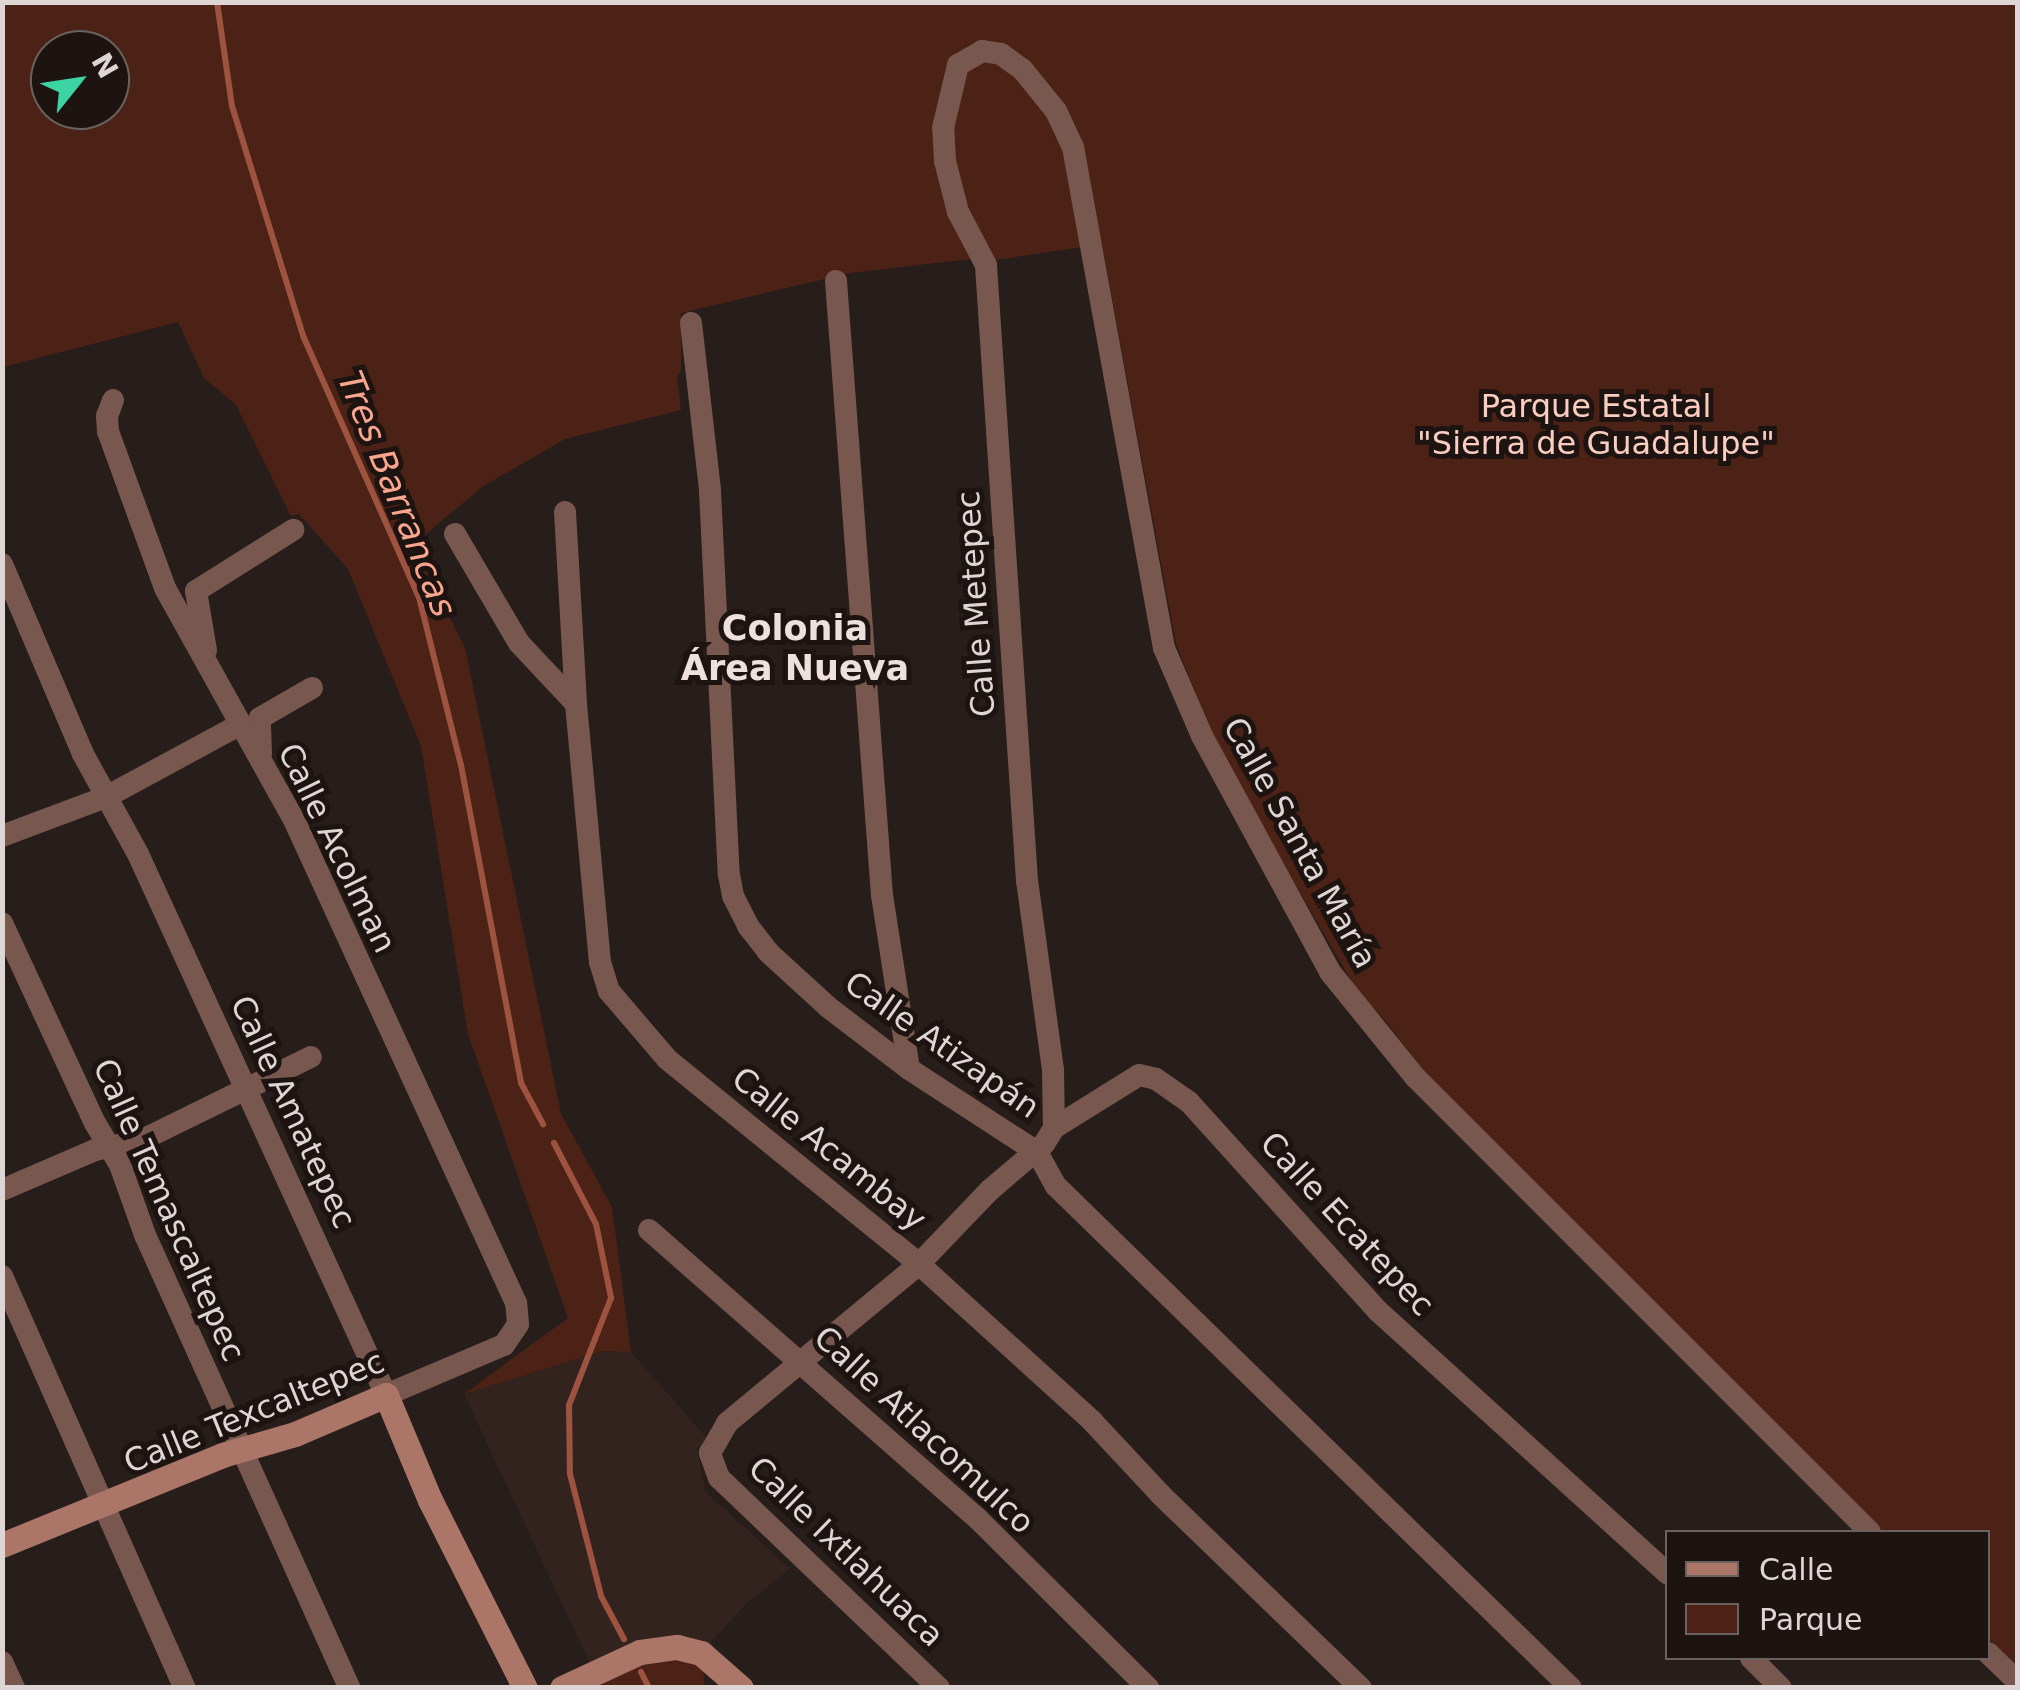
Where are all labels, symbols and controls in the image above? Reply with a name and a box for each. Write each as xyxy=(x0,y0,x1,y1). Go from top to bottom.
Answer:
north arrow xyxy=(30,30,130,130)
text: N xyxy=(85,47,125,84)
water label: Tres Barrancas xyxy=(329,365,465,623)
park label: Parque Estatal "Sierra de Guadalupe" xyxy=(1417,388,1775,463)
street label: Calle Metepec xyxy=(949,490,1003,718)
district label: Colonia Área Nueva xyxy=(681,607,909,689)
street label: Calle Santa María xyxy=(1215,711,1385,975)
street label: Calle Acolman xyxy=(270,737,404,959)
street label: Calle Atizapán xyxy=(837,964,1047,1126)
street label: Calle Amatepec xyxy=(222,990,364,1234)
street label: Calle Temascaltepec xyxy=(85,1053,253,1367)
street label: Calle Acambay xyxy=(724,1059,934,1239)
street label: Calle Ecatepec xyxy=(1252,1124,1442,1324)
street label: Calle Atlacomulco xyxy=(806,1318,1042,1542)
street label: Calle Texcaltepec xyxy=(118,1342,390,1482)
street label: Calle Ixtlahuaca xyxy=(740,1449,952,1655)
legend xyxy=(1665,1530,1990,1660)
text: Calle xyxy=(1759,1552,1833,1587)
text: Parque xyxy=(1759,1602,1862,1637)

